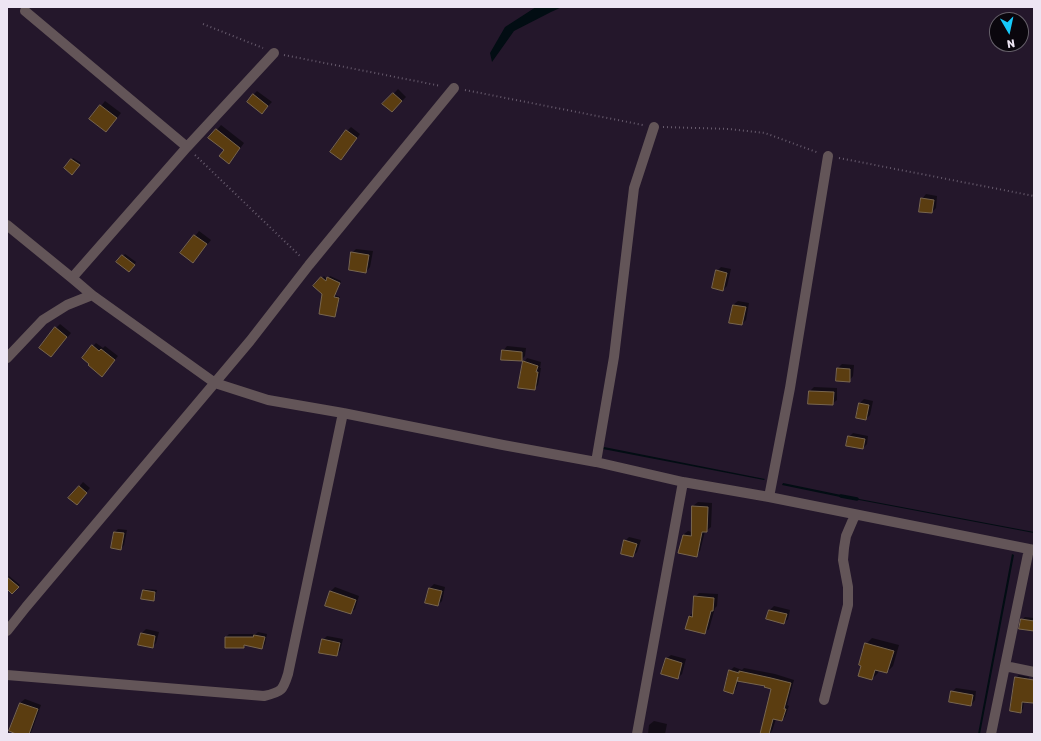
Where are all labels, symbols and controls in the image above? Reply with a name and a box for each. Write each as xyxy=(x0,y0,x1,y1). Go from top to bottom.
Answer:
north arrow xyxy=(989,12,1029,52)
text: N xyxy=(1006,36,1016,50)

